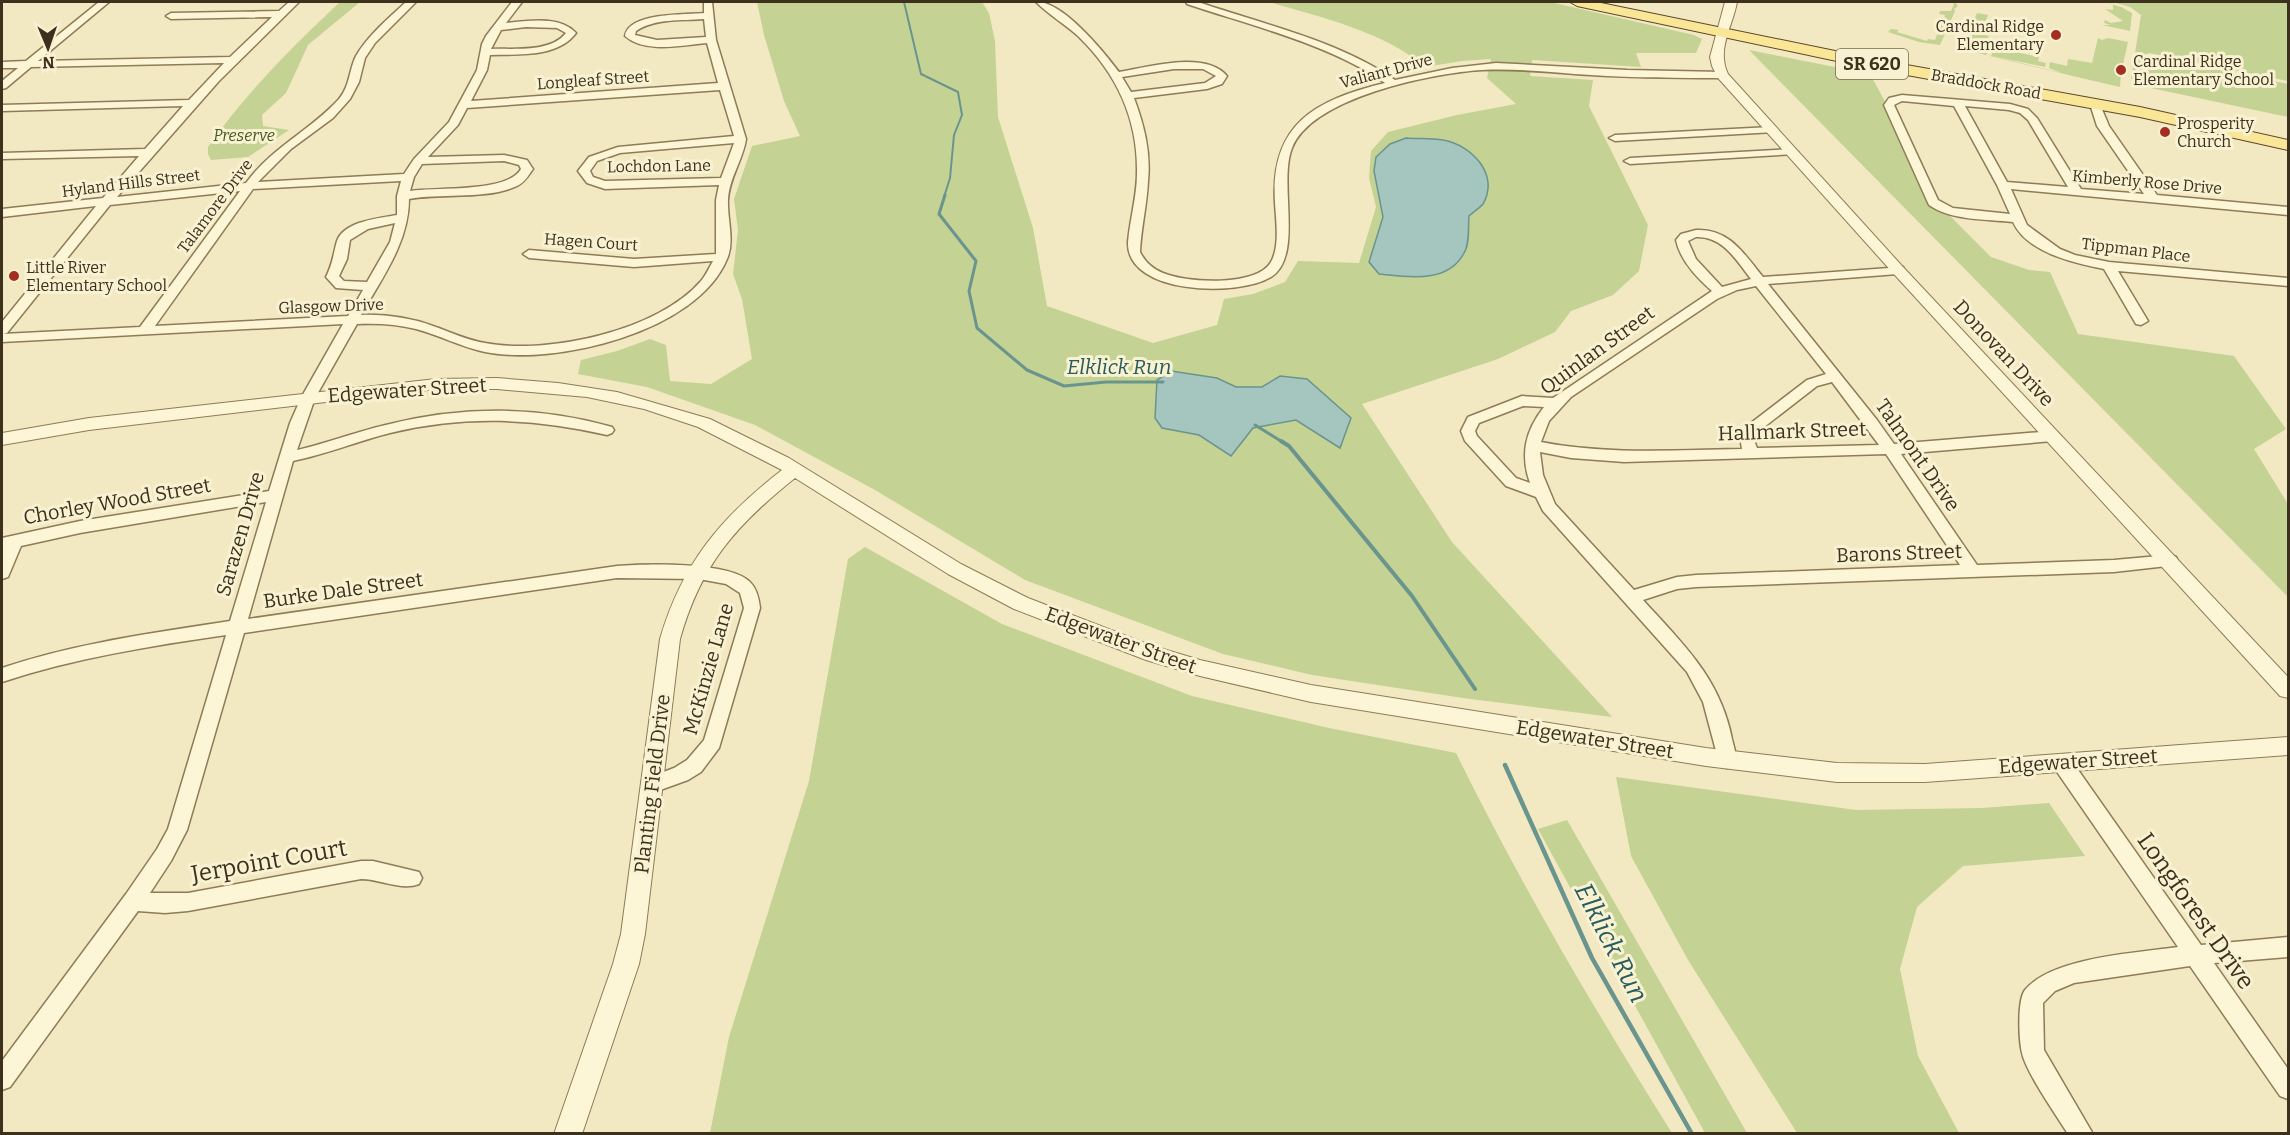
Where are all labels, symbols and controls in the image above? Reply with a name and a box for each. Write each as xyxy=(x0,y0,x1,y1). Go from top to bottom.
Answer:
place label: Cardinal Ridge Elementary xyxy=(1936,17,2045,54)
north arrow xyxy=(18,18,78,78)
marker: Cardinal Ridge Elementary xyxy=(2049,28,2063,42)
road number: SR 620 xyxy=(1836,49,1908,79)
street label: Valiant Drive xyxy=(1338,50,1434,92)
place label: Cardinal Ridge Elementary School xyxy=(2133,52,2274,89)
text: N xyxy=(42,53,55,72)
marker: Cardinal Ridge Elementary School xyxy=(2114,63,2128,77)
street label: Braddock Road xyxy=(1930,65,2043,103)
street label: Longleaf Street xyxy=(536,67,650,93)
place label: Prosperity Church xyxy=(2177,114,2254,151)
marker: Prosperity Church xyxy=(2158,125,2172,139)
park label: Preserve xyxy=(213,126,275,145)
street label: Talamore Drive xyxy=(173,155,257,257)
street label: Lochdon Lane xyxy=(607,156,711,176)
street label: Hyland Hills Street xyxy=(61,165,201,201)
street label: Kimberly Rose Drive xyxy=(2071,166,2223,198)
street label: Hagen Court xyxy=(543,229,639,255)
street label: Tippman Place xyxy=(2081,234,2191,266)
place label: Little River Elementary School xyxy=(26,258,167,295)
marker: Little River Elementary School xyxy=(7,269,21,283)
street label: Glasgow Drive xyxy=(278,295,384,317)
street label: Donovan Drive xyxy=(1949,295,2059,411)
street label: Quinlan Street xyxy=(1535,300,1659,400)
water label: Elklick Run xyxy=(1067,354,1171,380)
street label: Edgewater Street xyxy=(327,372,487,408)
street label: Talmont Drive xyxy=(1871,394,1965,516)
street label: Hallmark Street xyxy=(1717,416,1867,446)
street label: Sarazen Drive xyxy=(211,469,269,599)
street label: Chorley Wood Street xyxy=(21,473,213,529)
street label: Barons Street xyxy=(1836,539,1962,567)
street label: Burke Dale Street xyxy=(262,567,424,613)
street label: McKinzie Lane xyxy=(678,600,738,738)
street label: Edgewater Street xyxy=(1042,601,1200,679)
street label: Planting Field Drive xyxy=(629,693,675,875)
street label: Edgewater Street xyxy=(1514,715,1676,763)
street label: Edgewater Street xyxy=(1998,743,2158,779)
street label: Longforest Drive xyxy=(2132,828,2260,994)
street label: Jerpoint Court xyxy=(188,833,349,889)
water label: Elklick Run xyxy=(1568,878,1654,1008)

